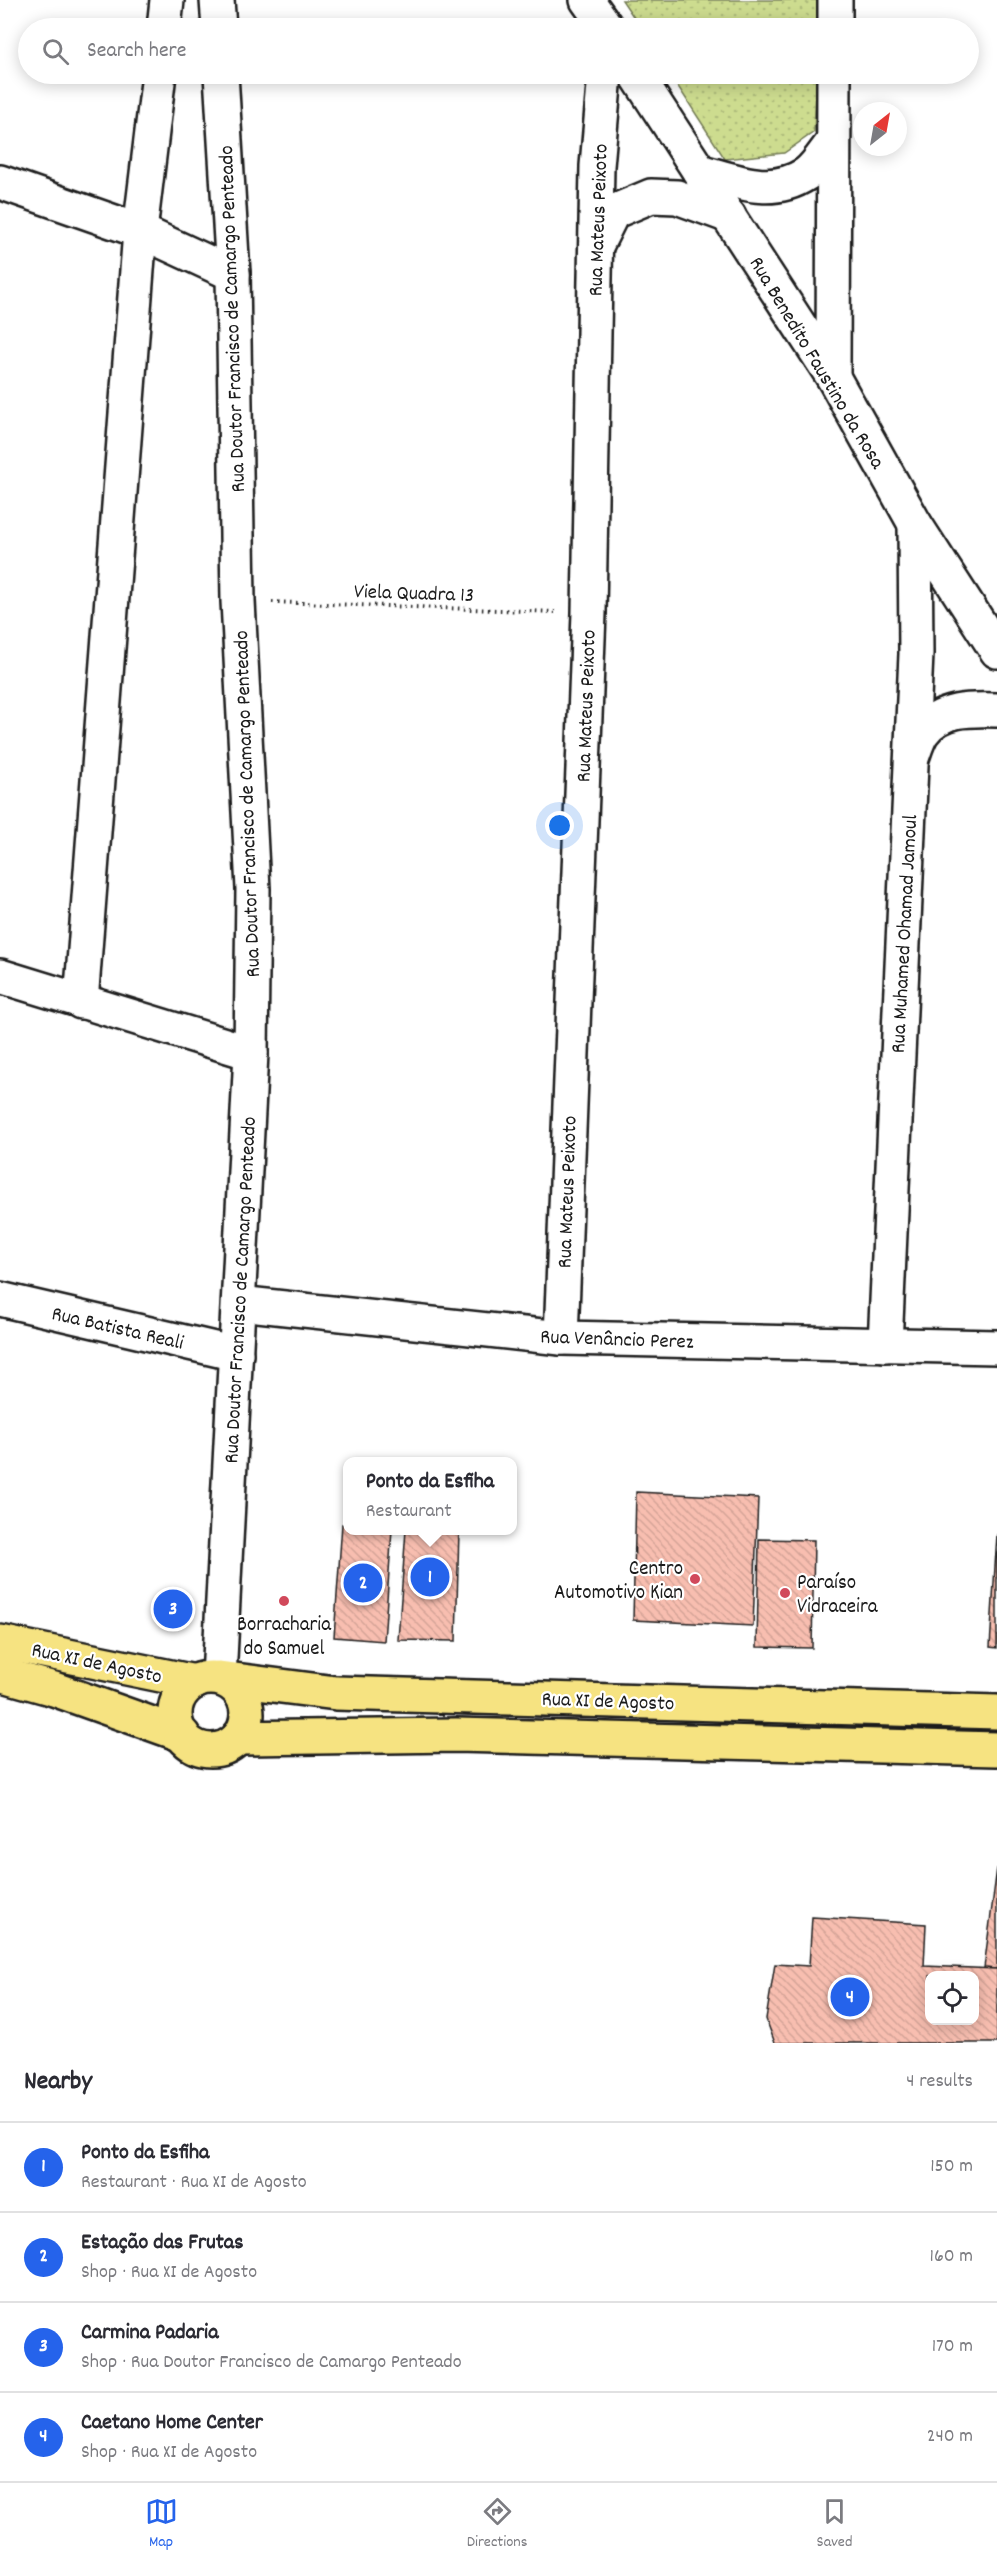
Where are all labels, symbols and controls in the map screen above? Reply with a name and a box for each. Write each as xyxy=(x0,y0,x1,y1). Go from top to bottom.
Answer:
search box xyxy=(18,18,979,84)
icon: search xyxy=(39,35,72,68)
text: Search here xyxy=(87,36,186,67)
north arrow xyxy=(853,102,907,156)
street label: Rua Mateus Peixoto xyxy=(582,143,618,297)
street label: Rua Doutor Francisco de Camargo Penteado xyxy=(213,145,255,493)
street label: Rua Benedito Faustino da Rosa xyxy=(740,252,891,476)
street label: Viela Quadra 13 xyxy=(353,578,474,612)
street label: Rua Mateus Peixoto xyxy=(570,629,606,783)
street label: Rua Doutor Francisco de Camargo Penteado xyxy=(228,630,270,978)
your location xyxy=(545,811,574,840)
street label: Rua Muhamed Ohamad Jamoul xyxy=(885,814,927,1054)
street label: Rua Mateus Peixoto xyxy=(551,1115,587,1269)
street label: Rua Doutor Francisco de Camargo Penteado xyxy=(218,1116,266,1464)
street label: Rua Batista Reali xyxy=(48,1300,186,1360)
street label: Rua Venâncio Perez xyxy=(540,1323,694,1359)
popup xyxy=(343,1457,517,1535)
text: Ponto da Esfiha xyxy=(366,1467,494,1498)
text: Restaurant xyxy=(366,1498,452,1526)
pin: 1 xyxy=(410,1554,450,1600)
place label: Centro Automotivo Kian xyxy=(554,1555,683,1609)
pin: 2 xyxy=(344,1560,382,1606)
place label: Paraíso Vidraceira xyxy=(797,1569,879,1623)
marker: Centro Automotivo Kian xyxy=(688,1572,702,1586)
pin: 3 xyxy=(154,1586,192,1632)
marker: Paraíso Vidraceira xyxy=(778,1586,792,1600)
marker: Borracharia do Samuel xyxy=(277,1594,291,1608)
place label: Borracharia do Samuel xyxy=(237,1611,332,1665)
street label: Rua XI de Agosto xyxy=(28,1636,164,1693)
street label: Rua XI de Agosto xyxy=(541,1686,675,1720)
map controls xyxy=(925,1971,979,2025)
button: locate xyxy=(925,1971,979,2025)
pin: 4 xyxy=(830,1974,870,2020)
text: Nearby xyxy=(24,2064,92,2101)
text: 4 results xyxy=(906,2068,973,2096)
text: Ponto da Esfiha xyxy=(81,2138,209,2169)
text: 1 xyxy=(41,2153,46,2181)
text: 150 m xyxy=(930,2153,973,2181)
text: Restaurant · Rua XI de Agosto xyxy=(81,2169,307,2197)
text: Estação das Frutas xyxy=(81,2228,243,2259)
text: 2 xyxy=(39,2243,48,2271)
text: 160 m xyxy=(930,2243,973,2271)
text: Shop · Rua XI de Agosto xyxy=(81,2259,257,2287)
text: Carmina Padaria xyxy=(81,2318,218,2349)
text: 3 xyxy=(39,2333,48,2361)
text: 170 m xyxy=(932,2333,973,2361)
text: Shop · Rua Doutor Francisco de Camargo Penteado xyxy=(81,2349,462,2377)
text: Caetano Home Center xyxy=(81,2408,263,2439)
text: 4 xyxy=(39,2423,48,2451)
text: 240 m xyxy=(927,2423,973,2451)
text: Shop · Rua XI de Agosto xyxy=(81,2439,257,2467)
tab: Map xyxy=(145,2495,178,2554)
tab: Directions xyxy=(467,2495,527,2554)
tab: Saved xyxy=(817,2495,852,2554)

